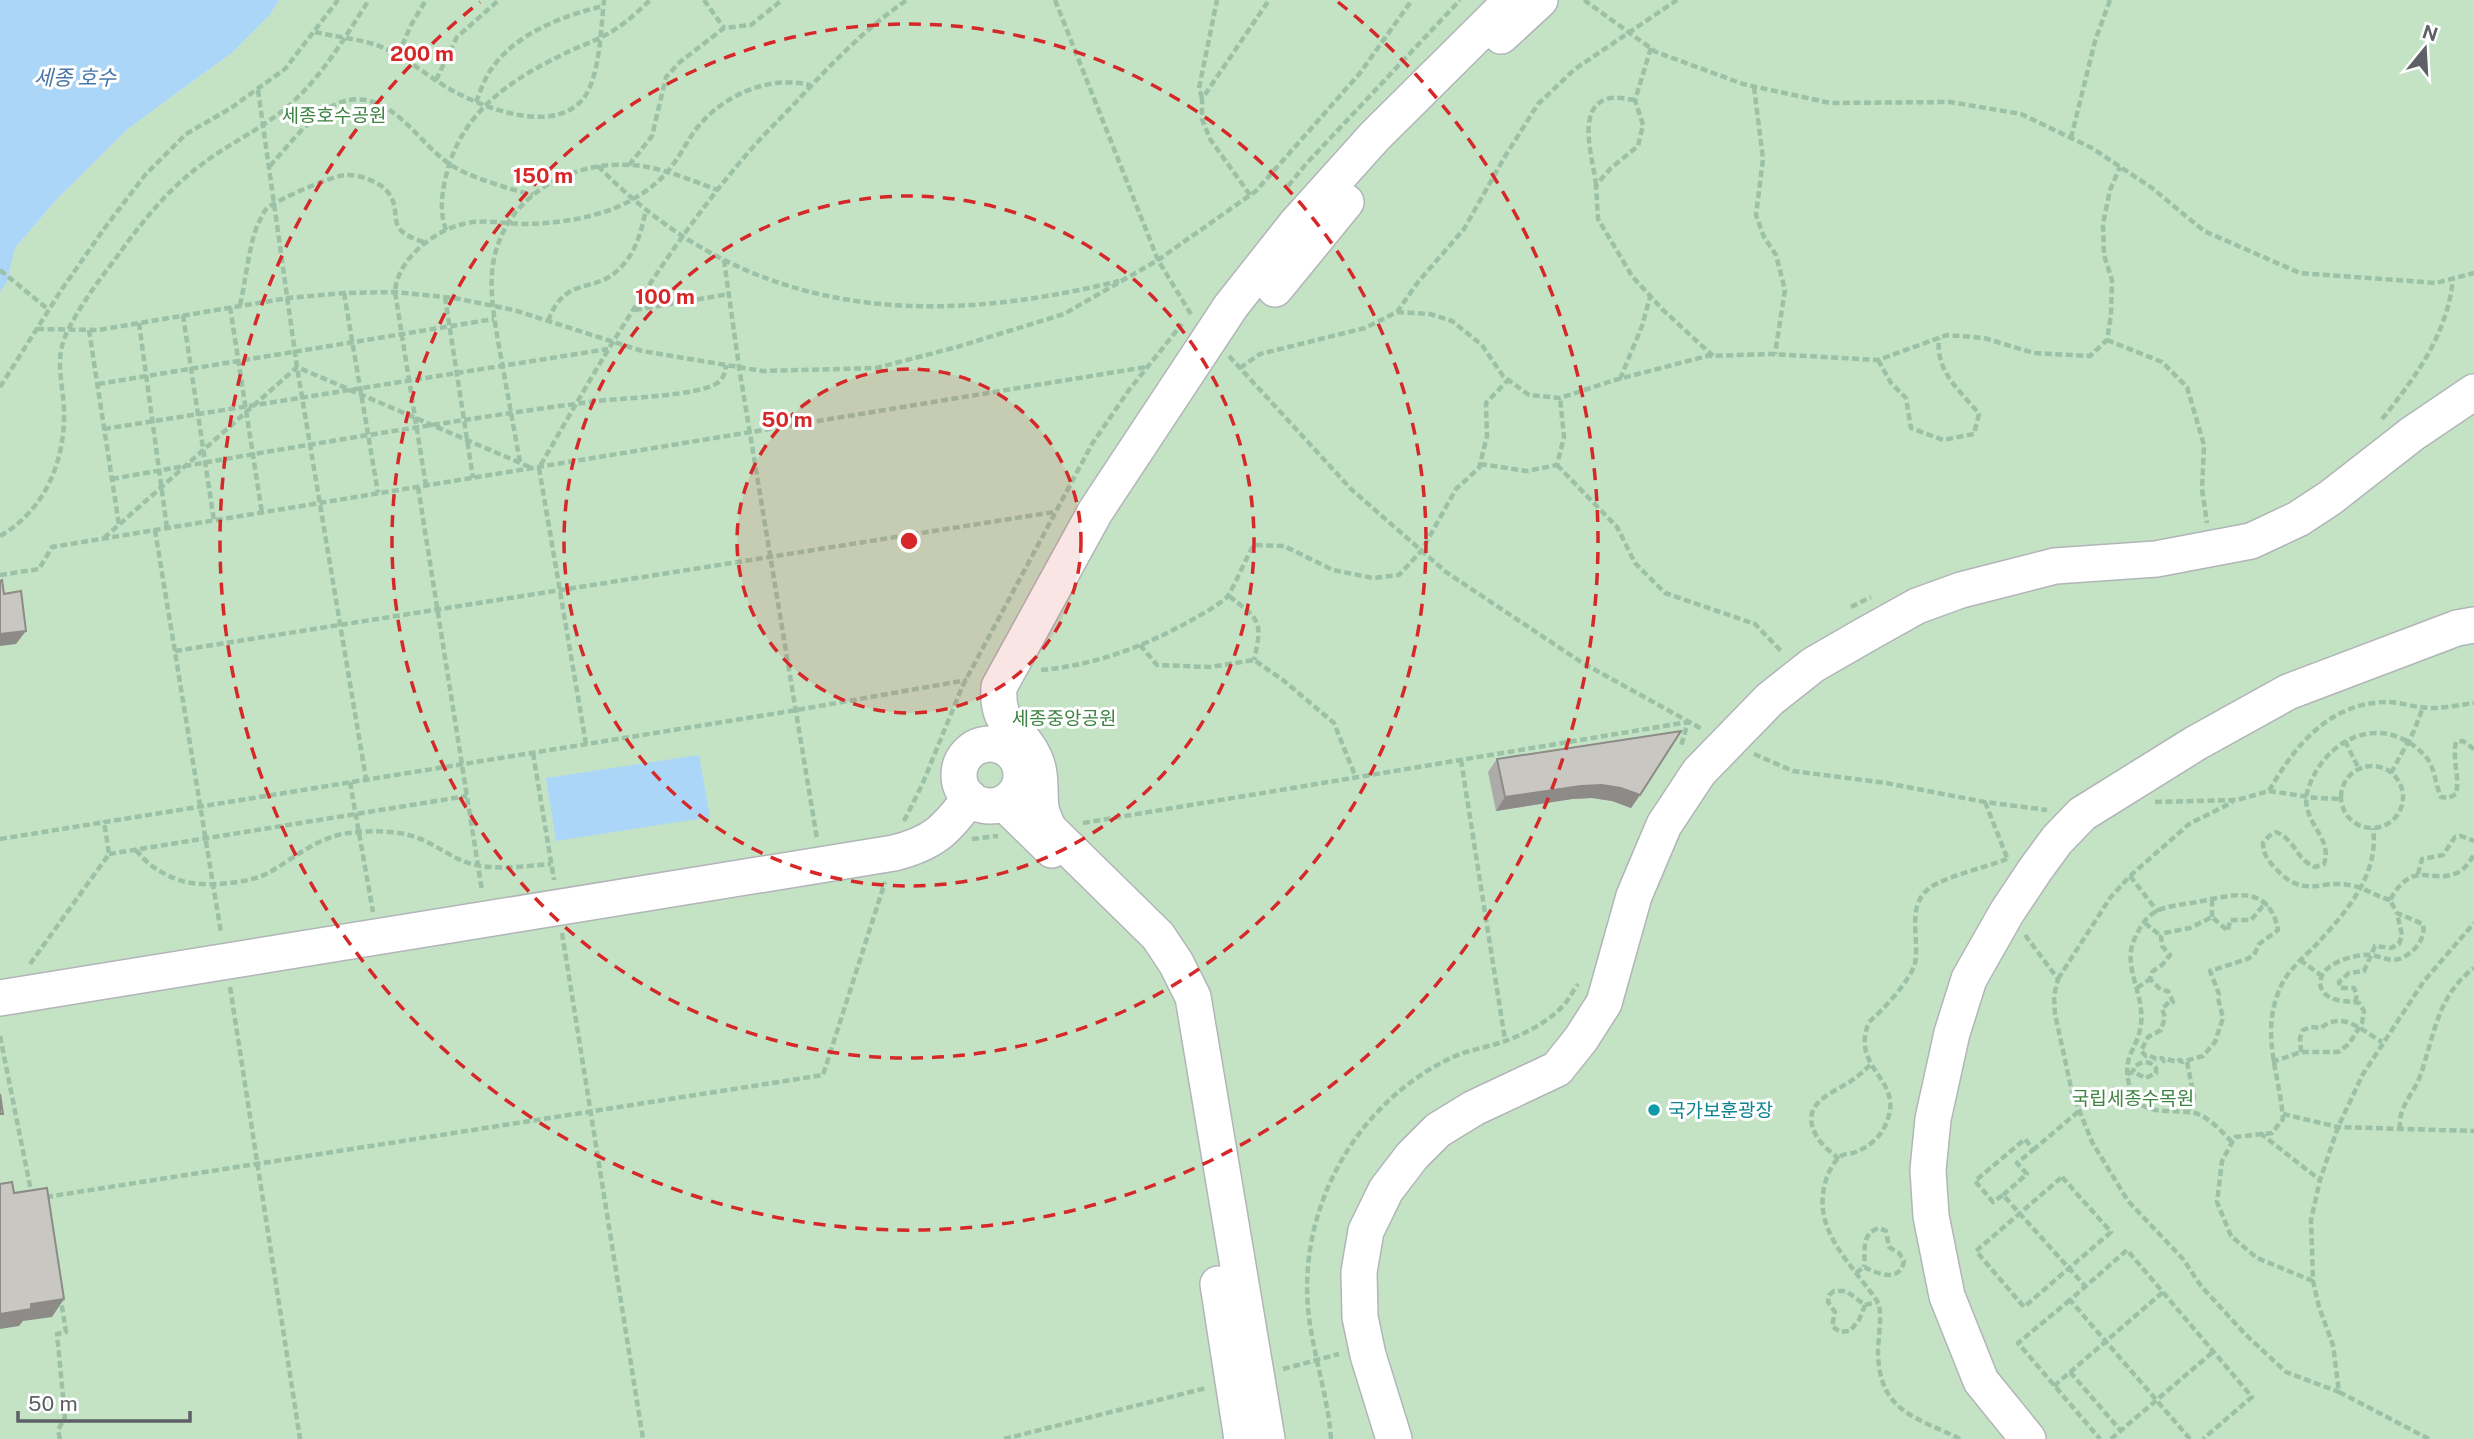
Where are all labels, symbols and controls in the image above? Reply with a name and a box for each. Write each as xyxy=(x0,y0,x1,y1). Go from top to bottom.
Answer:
north arrow xyxy=(2390,14,2460,84)
text: N xyxy=(2420,20,2441,46)
text: 200 m xyxy=(390,41,454,66)
water label: 세종 호수 xyxy=(34,65,117,90)
park label: 세종호수공원 xyxy=(282,104,386,126)
text: 150 m xyxy=(513,163,573,188)
text: 100 m xyxy=(635,284,695,309)
text: 50 m xyxy=(761,407,813,432)
centre of rings xyxy=(897,529,921,553)
park label: 세종중앙공원 xyxy=(1012,707,1116,729)
park label: 국립세종수목원 xyxy=(2072,1087,2194,1109)
place label: 국가보훈광장 xyxy=(1668,1099,1773,1121)
marker: 국가보훈광장 xyxy=(1646,1102,1662,1118)
scale bar xyxy=(18,1380,189,1424)
text: 50 m xyxy=(28,1391,78,1416)

